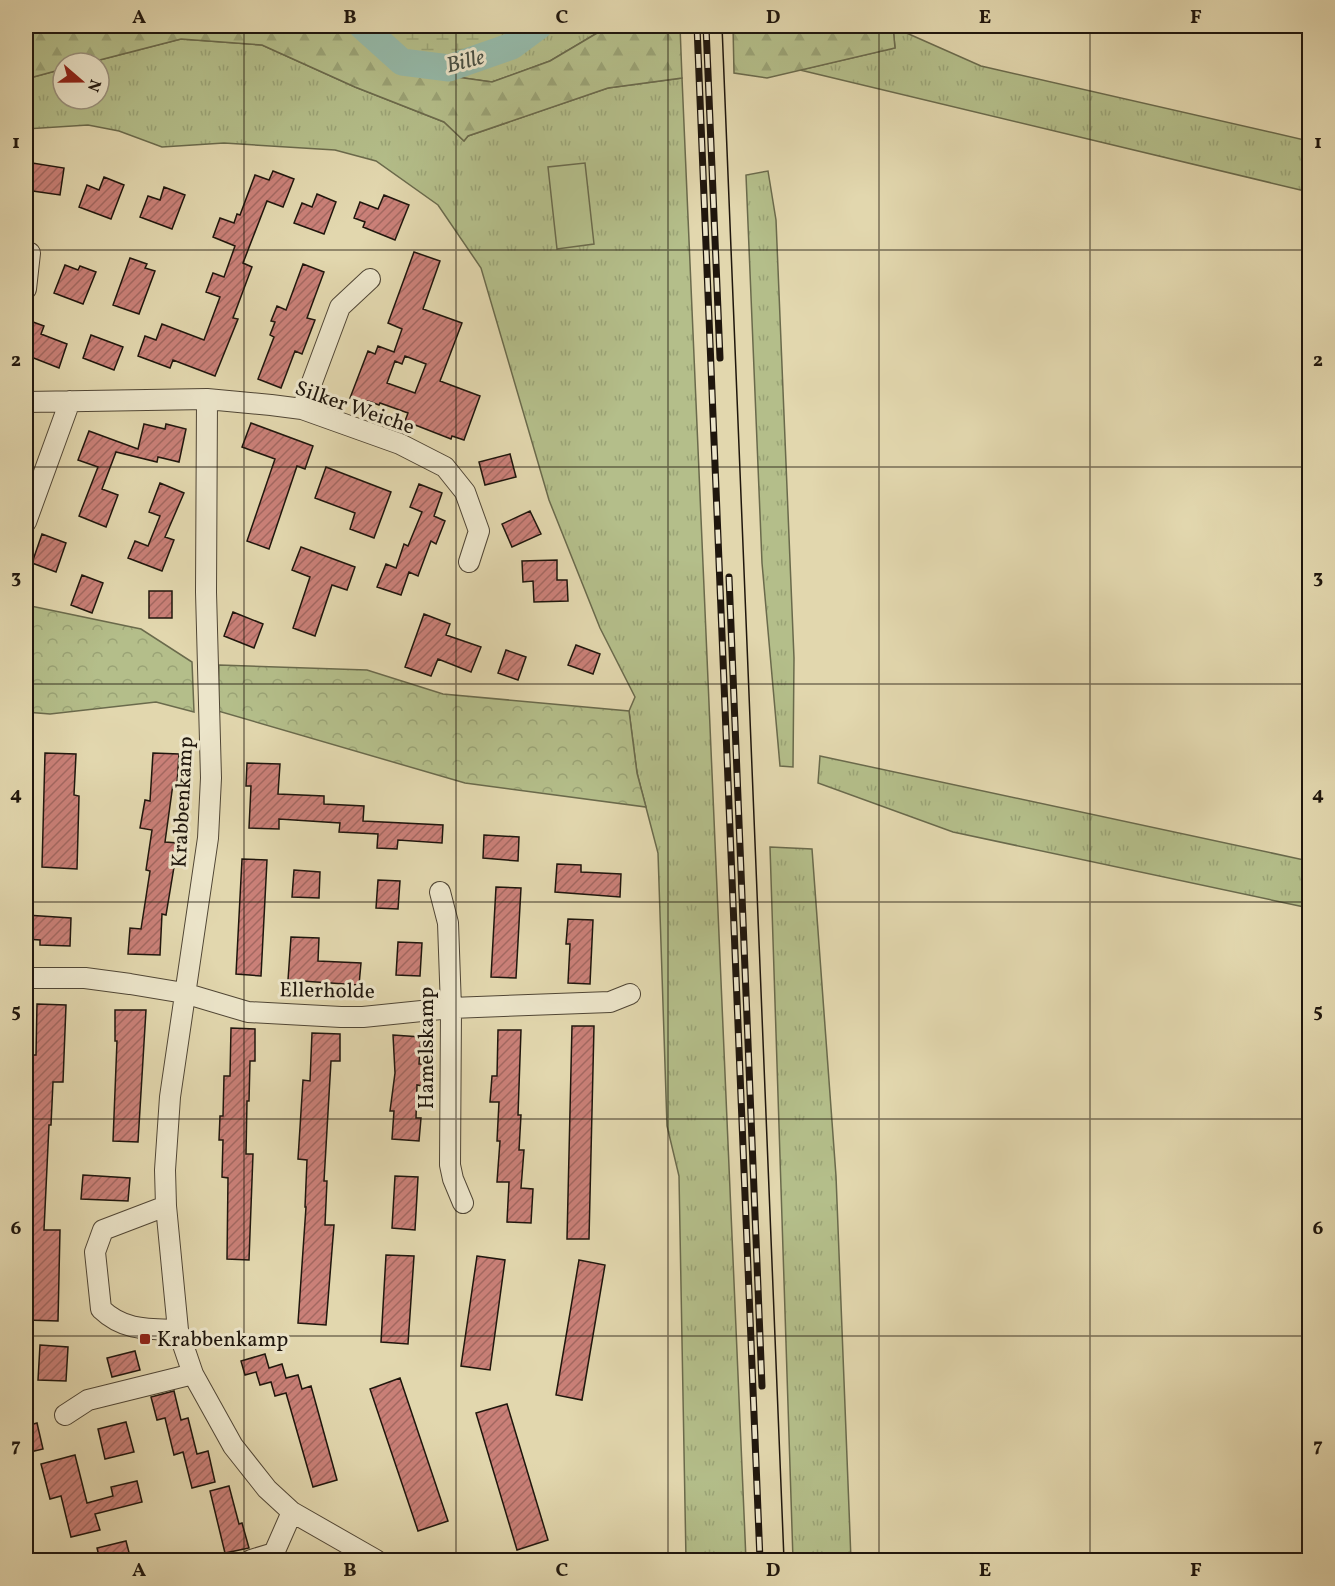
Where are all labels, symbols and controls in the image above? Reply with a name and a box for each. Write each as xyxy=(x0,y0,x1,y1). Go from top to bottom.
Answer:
text: A xyxy=(132,4,146,32)
text: B xyxy=(343,4,357,32)
text: C xyxy=(556,4,569,32)
text: D xyxy=(766,4,780,32)
text: E xyxy=(979,4,991,32)
text: F xyxy=(1190,4,1202,32)
water label: Bille xyxy=(443,43,488,82)
north arrow xyxy=(51,51,111,111)
text: N xyxy=(81,76,106,95)
text: 1 xyxy=(12,129,20,157)
text: 1 xyxy=(1314,129,1322,157)
text: 2 xyxy=(11,347,21,375)
text: 2 xyxy=(1313,347,1323,375)
street label: Silker Weiche xyxy=(291,374,418,442)
text: 3 xyxy=(11,564,21,592)
text: 3 xyxy=(1313,564,1323,592)
street label: Krabbenkamp xyxy=(166,736,201,868)
text: 4 xyxy=(10,781,22,809)
text: 4 xyxy=(1312,781,1324,809)
street label: Ellerholde xyxy=(279,976,375,1007)
street label: Hamelskamp xyxy=(413,987,442,1109)
text: 5 xyxy=(11,998,21,1026)
text: 5 xyxy=(1313,998,1323,1026)
text: 6 xyxy=(11,1215,22,1243)
text: 6 xyxy=(1313,1215,1324,1243)
place label: Krabbenkamp xyxy=(157,1326,288,1355)
marker: Krabbenkamp xyxy=(138,1332,152,1346)
text: 7 xyxy=(11,1432,21,1460)
text: 7 xyxy=(1313,1432,1323,1460)
text: A xyxy=(132,1557,146,1585)
text: B xyxy=(343,1557,357,1585)
text: C xyxy=(556,1557,569,1585)
text: D xyxy=(766,1557,780,1585)
text: E xyxy=(979,1557,991,1585)
text: F xyxy=(1190,1557,1202,1585)

